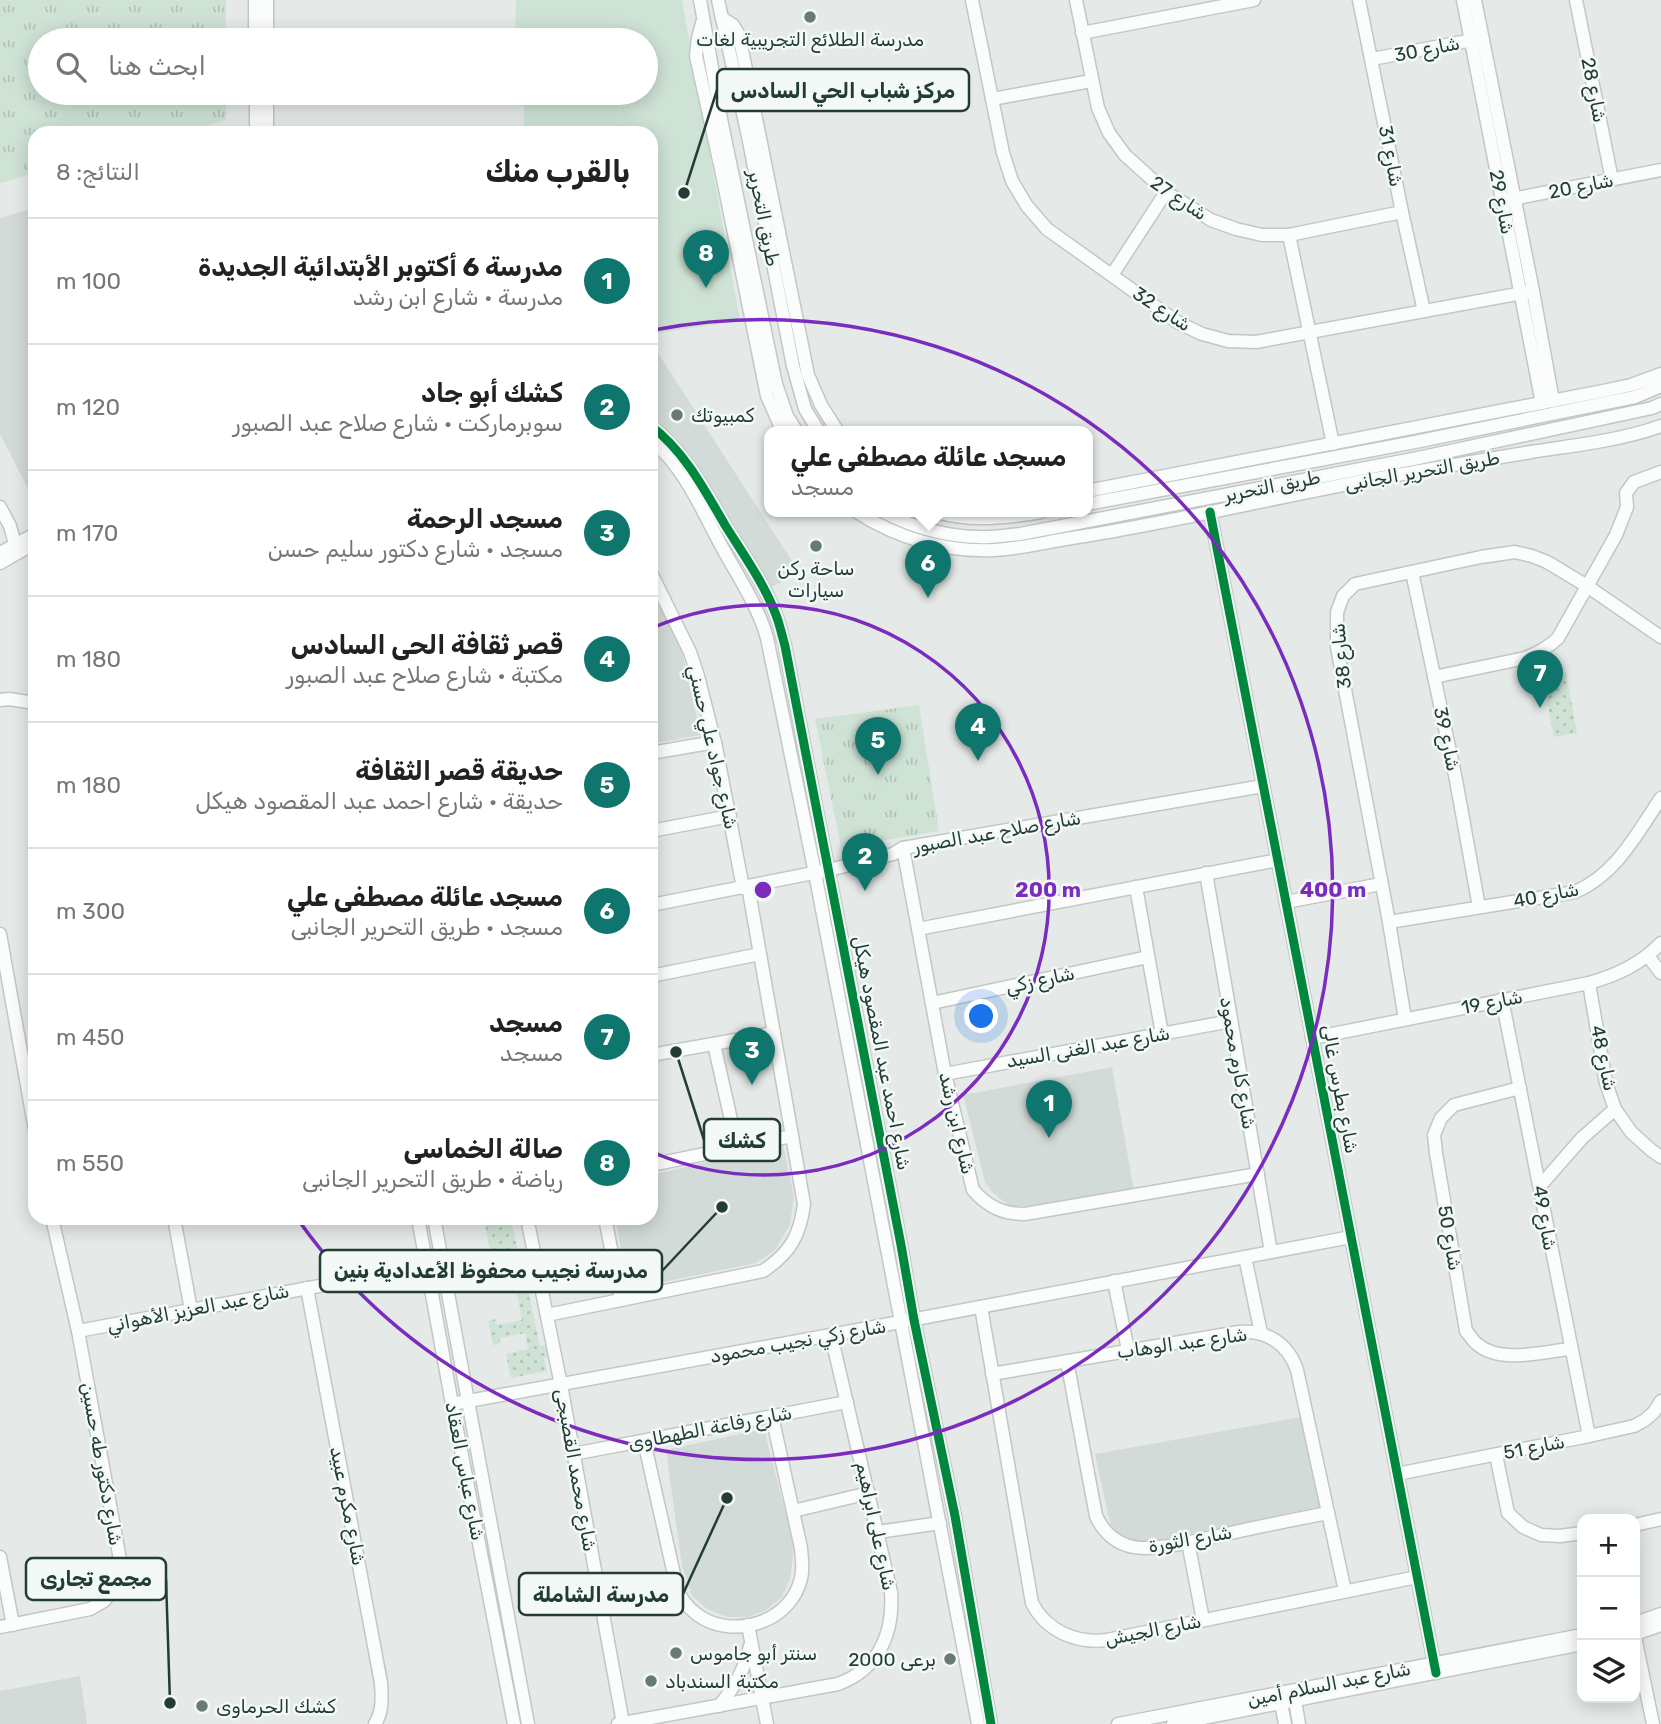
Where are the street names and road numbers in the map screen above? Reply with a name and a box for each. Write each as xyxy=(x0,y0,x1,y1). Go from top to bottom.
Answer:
street label: شارع 30 xyxy=(1392,31,1462,69)
street label: شارع 28 xyxy=(1574,56,1612,125)
street label: شارع 31 xyxy=(1372,123,1408,189)
street label: طريق التحرير xyxy=(743,167,785,268)
street label: شارع 29 xyxy=(1483,168,1519,236)
street label: شارع 20 xyxy=(1547,168,1616,206)
street label: شارع 27 xyxy=(1145,171,1212,227)
street label: شارع 32 xyxy=(1127,282,1196,338)
street label: طريق التحرير الجانبى xyxy=(1343,446,1501,496)
street label: طريق التحرير xyxy=(1221,465,1322,507)
street label: شارع 38 xyxy=(1326,622,1358,690)
street label: شارع جواد علي حسني xyxy=(680,663,743,832)
street label: شارع 39 xyxy=(1427,705,1465,774)
street label: شارع صلاح عبد الصبور xyxy=(910,806,1083,860)
street label: شارع 40 xyxy=(1511,877,1581,915)
street label: شارع احمد عبد المقصود هيكل xyxy=(846,934,916,1172)
street label: شارع زكي xyxy=(1003,961,1077,1001)
street label: شارع 19 xyxy=(1459,985,1525,1021)
street label: شارع كارم محمود xyxy=(1213,995,1261,1131)
street label: شارع عبد الغنى السيد xyxy=(1004,1021,1172,1075)
street label: شارع بطرس غالى xyxy=(1314,1023,1364,1156)
street label: شارع 48 xyxy=(1584,1023,1622,1093)
street label: شارع ابن رشد xyxy=(932,1070,980,1177)
street label: شارع 49 xyxy=(1526,1184,1562,1253)
street label: شارع 50 xyxy=(1431,1204,1467,1273)
street label: شارع عبد العزيز الأهواني xyxy=(105,1279,292,1340)
street label: شارع زكي نجيب محمود xyxy=(708,1314,888,1371)
street label: شارع عبد الوهاب xyxy=(1115,1322,1249,1366)
street label: شارع دكتور طه حسين xyxy=(74,1381,128,1548)
street label: شارع محمد القصبجى xyxy=(548,1387,602,1554)
street label: شارع عباس العقاد xyxy=(438,1400,490,1543)
street label: شارع رفاعة الطهطاوى xyxy=(626,1401,794,1457)
street label: شارع 51 xyxy=(1501,1430,1567,1466)
street label: شارع مكرم عبيد xyxy=(323,1445,371,1568)
street label: شارع على ابراهيم xyxy=(849,1459,901,1593)
street label: شارع الثورة xyxy=(1146,1520,1234,1560)
street label: شارع الجيش xyxy=(1103,1609,1204,1653)
street label: شارع عبد السلام أمين xyxy=(1245,1657,1413,1713)

